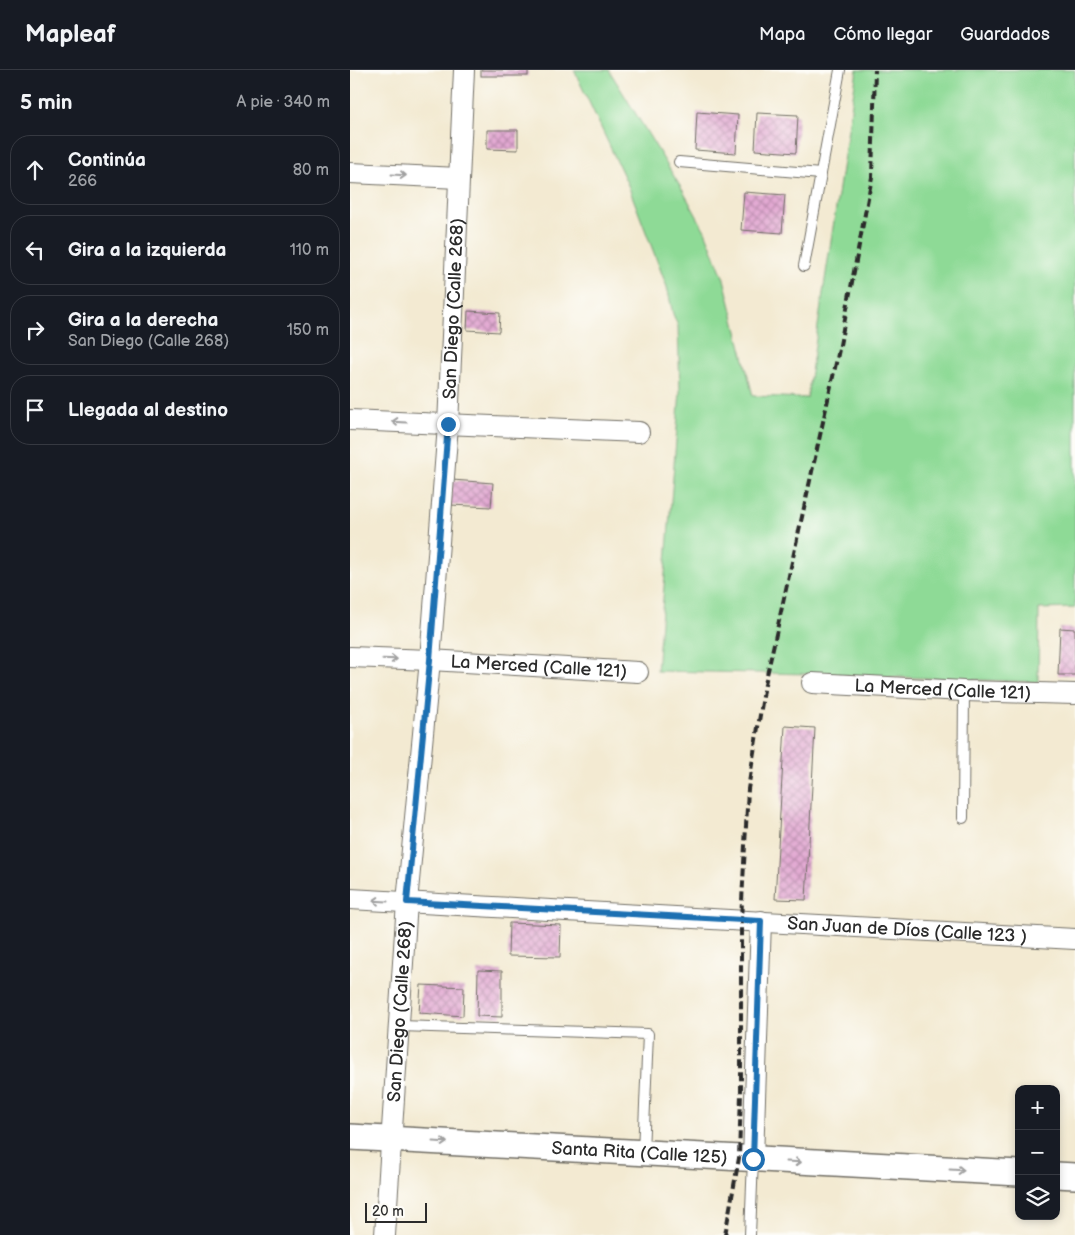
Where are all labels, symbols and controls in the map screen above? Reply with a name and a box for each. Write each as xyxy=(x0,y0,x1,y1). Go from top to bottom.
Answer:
text: Mapleaf xyxy=(25,20,116,49)
text: Mapa xyxy=(759,24,805,45)
text: Cómo llegar xyxy=(833,24,932,45)
text: Guardados xyxy=(960,24,1050,45)
text: 5 min xyxy=(20,90,73,115)
text: A pie · 340 m xyxy=(236,93,330,112)
text: Continúa xyxy=(68,149,146,172)
icon: ahead xyxy=(21,156,49,184)
text: 80 m xyxy=(293,161,329,180)
one-way arrow xyxy=(390,171,406,180)
text: 266 xyxy=(68,172,97,191)
street label: San Diego (Calle 268) xyxy=(439,217,468,400)
icon: left xyxy=(21,236,49,264)
text: Gira a la izquierda xyxy=(68,239,226,262)
text: 110 m xyxy=(290,241,329,260)
text: Gira a la derecha xyxy=(68,309,218,332)
icon: right xyxy=(21,316,49,344)
text: 150 m xyxy=(287,321,329,340)
text: San Diego (Calle 268) xyxy=(68,332,229,351)
icon: arrive xyxy=(21,396,49,424)
text: Llegada al destino xyxy=(68,399,228,422)
route end xyxy=(437,413,460,436)
one-way arrow xyxy=(391,418,407,427)
street label: La Merced (Calle 121) xyxy=(450,651,628,682)
one-way arrow xyxy=(382,654,398,663)
street label: La Merced (Calle 121) xyxy=(854,675,1031,703)
one-way arrow xyxy=(372,896,388,905)
street label: San Juan de Díos (Calle 123 ) xyxy=(787,913,1028,947)
street label: San Diego (Calle 268) xyxy=(383,920,416,1103)
map controls xyxy=(1015,1085,1060,1220)
button: + xyxy=(1015,1085,1060,1130)
button: − xyxy=(1015,1130,1060,1175)
one-way arrow xyxy=(432,1137,448,1146)
street label: Santa Rita (Calle 125) xyxy=(551,1137,728,1168)
route start xyxy=(742,1148,765,1171)
one-way arrow xyxy=(786,1157,802,1166)
one-way arrow xyxy=(948,1165,964,1174)
button: layers xyxy=(1015,1175,1060,1220)
scale bar xyxy=(365,1200,428,1223)
text: 20 m xyxy=(372,1203,404,1220)

